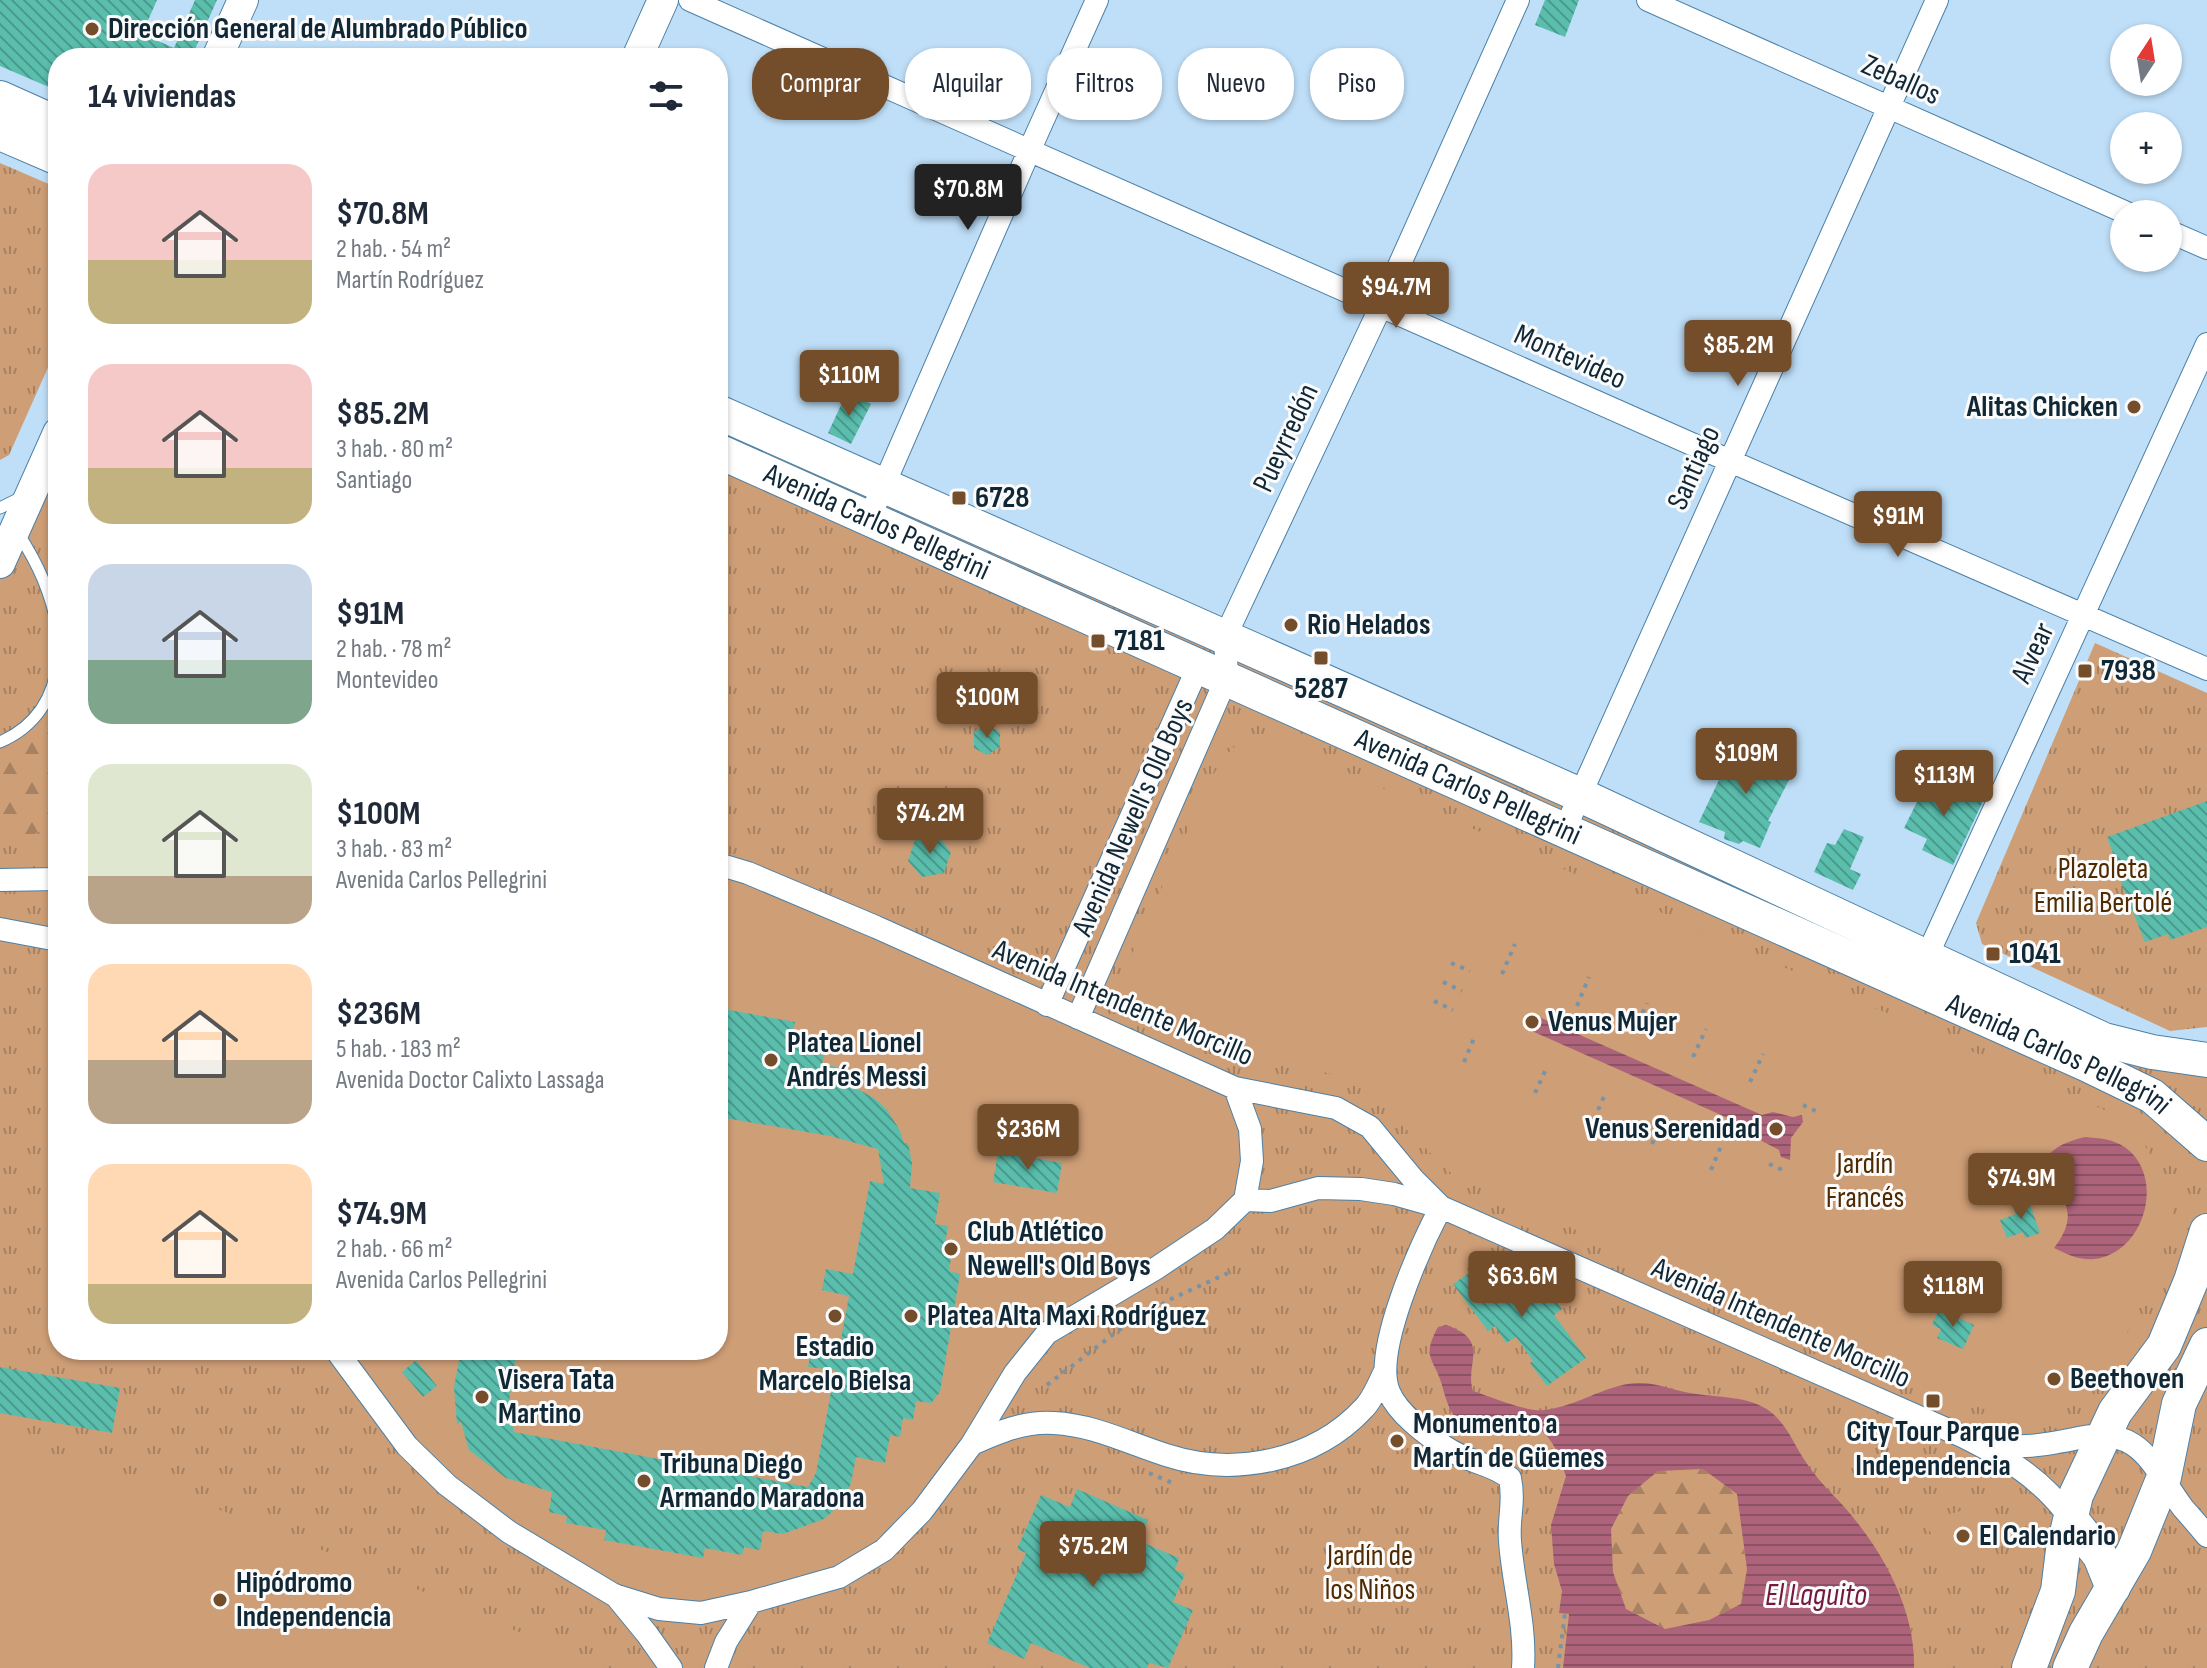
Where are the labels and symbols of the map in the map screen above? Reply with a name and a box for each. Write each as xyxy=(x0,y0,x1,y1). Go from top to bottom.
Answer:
place label: Dirección General de Alumbrado Público xyxy=(108,11,528,47)
marker: Dirección General de Alumbrado Público xyxy=(83,20,101,38)
north arrow xyxy=(2110,24,2182,96)
street label: Zeballos xyxy=(1856,47,1946,113)
pin: $70.8M xyxy=(903,164,1033,232)
pin: $94.7M xyxy=(1331,262,1461,330)
street label: Montevideo xyxy=(1509,316,1631,398)
pin: $85.2M xyxy=(1673,320,1803,388)
pin: $110M xyxy=(793,350,905,418)
street label: Pueyrredón xyxy=(1245,378,1327,498)
place label: Alitas Chicken xyxy=(1966,389,2118,425)
marker: Alitas Chicken xyxy=(2125,398,2143,416)
street label: Santiago xyxy=(1660,420,1728,516)
street label: Avenida Carlos Pellegrini xyxy=(757,455,995,588)
place label: 6728 xyxy=(975,480,1029,516)
marker: 6728 xyxy=(950,489,968,507)
pin: $91M xyxy=(1851,491,1945,559)
place label: Rio Helados xyxy=(1307,607,1430,643)
marker: Rio Helados xyxy=(1282,616,1300,634)
street label: Alvear xyxy=(2003,617,2063,690)
place label: 7181 xyxy=(1114,623,1165,659)
marker: 7181 xyxy=(1089,632,1107,650)
marker: 5287 xyxy=(1312,649,1330,667)
place label: 7938 xyxy=(2101,653,2156,689)
marker: 7938 xyxy=(2076,662,2094,680)
place label: 5287 xyxy=(1294,671,1349,707)
pin: $100M xyxy=(931,672,1043,740)
street label: Avenida Newell's Old Boys xyxy=(1064,693,1202,942)
street label: Avenida Carlos Pellegrini xyxy=(1349,720,1587,853)
pin: $109M xyxy=(1690,728,1802,796)
pin: $113M xyxy=(1888,750,2000,818)
pin: $74.2M xyxy=(865,788,995,856)
park label: Plazoleta Emilia Bertolé xyxy=(2034,851,2172,921)
street label: Avenida Intendente Morcillo xyxy=(987,932,1258,1074)
place label: 1041 xyxy=(2009,936,2061,972)
marker: 1041 xyxy=(1984,945,2002,963)
street label: Avenida Carlos Pellegrini xyxy=(1940,985,2178,1122)
place label: Venus Mujer xyxy=(1548,1004,1677,1040)
marker: Venus Mujer xyxy=(1523,1013,1541,1031)
place label: Platea Lionel Andrés Messi xyxy=(786,1025,927,1095)
marker: Platea Lionel Andrés Messi xyxy=(762,1051,780,1069)
pin: $236M xyxy=(972,1104,1084,1172)
place label: Venus Serenidad xyxy=(1585,1111,1760,1147)
marker: Venus Serenidad xyxy=(1767,1120,1785,1138)
park label: Jardín Francés xyxy=(1826,1146,1904,1216)
pin: $74.9M xyxy=(1956,1153,2086,1221)
place label: Club Atlético Newell's Old Boys xyxy=(967,1214,1151,1284)
marker: Club Atlético Newell's Old Boys xyxy=(942,1240,960,1258)
street label: Avenida Intendente Morcillo xyxy=(1645,1249,1916,1396)
pin: $63.6M xyxy=(1457,1251,1587,1319)
pin: $118M xyxy=(1897,1261,2009,1329)
place label: Platea Alta Maxi Rodríguez xyxy=(927,1298,1207,1334)
marker: Estadio Marcelo Bielsa xyxy=(826,1307,844,1325)
marker: Platea Alta Maxi Rodríguez xyxy=(902,1307,920,1325)
place label: Estadio Marcelo Bielsa xyxy=(759,1329,911,1399)
place label: Beethoven xyxy=(2070,1361,2184,1397)
place label: Visera Tata Martino xyxy=(498,1362,615,1432)
marker: Beethoven xyxy=(2045,1370,2063,1388)
marker: Visera Tata Martino xyxy=(473,1388,491,1406)
marker: City Tour Parque Independencia xyxy=(1924,1392,1942,1410)
place label: Monumento a Martín de Güemes xyxy=(1413,1406,1604,1476)
place label: City Tour Parque Independencia xyxy=(1846,1414,2020,1484)
marker: Monumento a Martín de Güemes xyxy=(1388,1432,1406,1450)
place label: Tribuna Diego Armando Maradona xyxy=(659,1446,864,1516)
marker: Tribuna Diego Armando Maradona xyxy=(635,1472,653,1490)
place label: El Calendario xyxy=(1979,1518,2116,1554)
pin: $75.2M xyxy=(1028,1521,1158,1589)
marker: El Calendario xyxy=(1954,1527,1972,1545)
park label: Jardín de los Niños xyxy=(1325,1538,1415,1608)
place label: Hipódromo Independencia xyxy=(236,1565,391,1635)
water label: El Laguito xyxy=(1765,1576,1867,1615)
marker: Hipódromo Independencia xyxy=(211,1591,229,1609)

